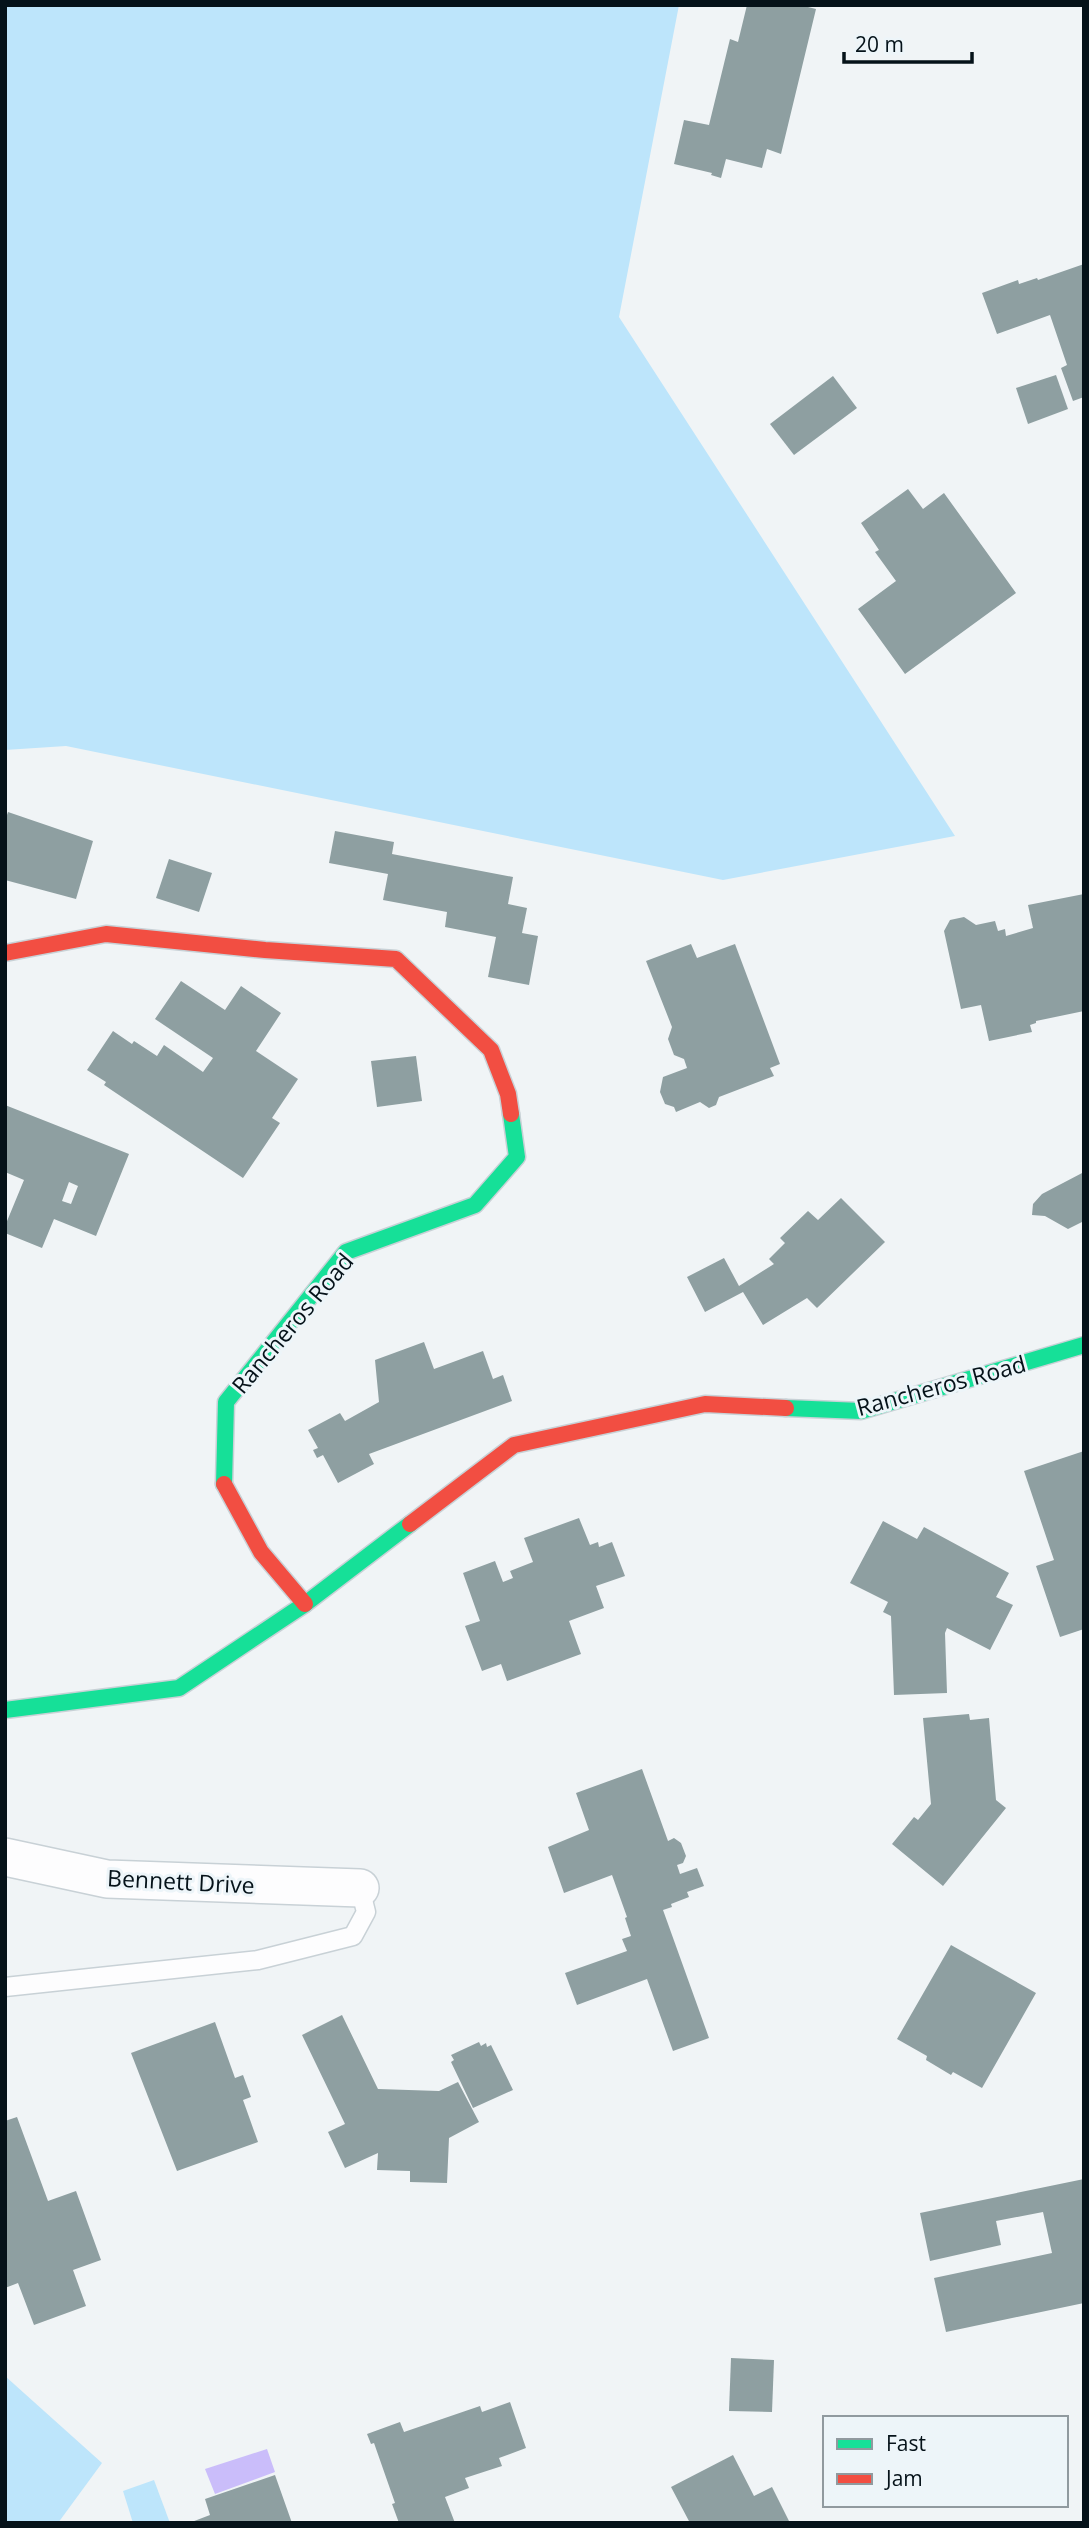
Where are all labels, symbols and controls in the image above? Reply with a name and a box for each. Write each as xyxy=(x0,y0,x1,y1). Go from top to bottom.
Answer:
scale bar xyxy=(844,21,972,65)
text: 20 m xyxy=(855,30,904,58)
street label: Rancheros Road xyxy=(224,1246,360,1400)
street label: Rancheros Road xyxy=(853,1347,1029,1423)
street label: Bennett Drive xyxy=(106,1861,256,1901)
legend xyxy=(823,2416,1068,2507)
text: Fast xyxy=(886,2429,926,2457)
text: Jam xyxy=(884,2464,923,2492)

